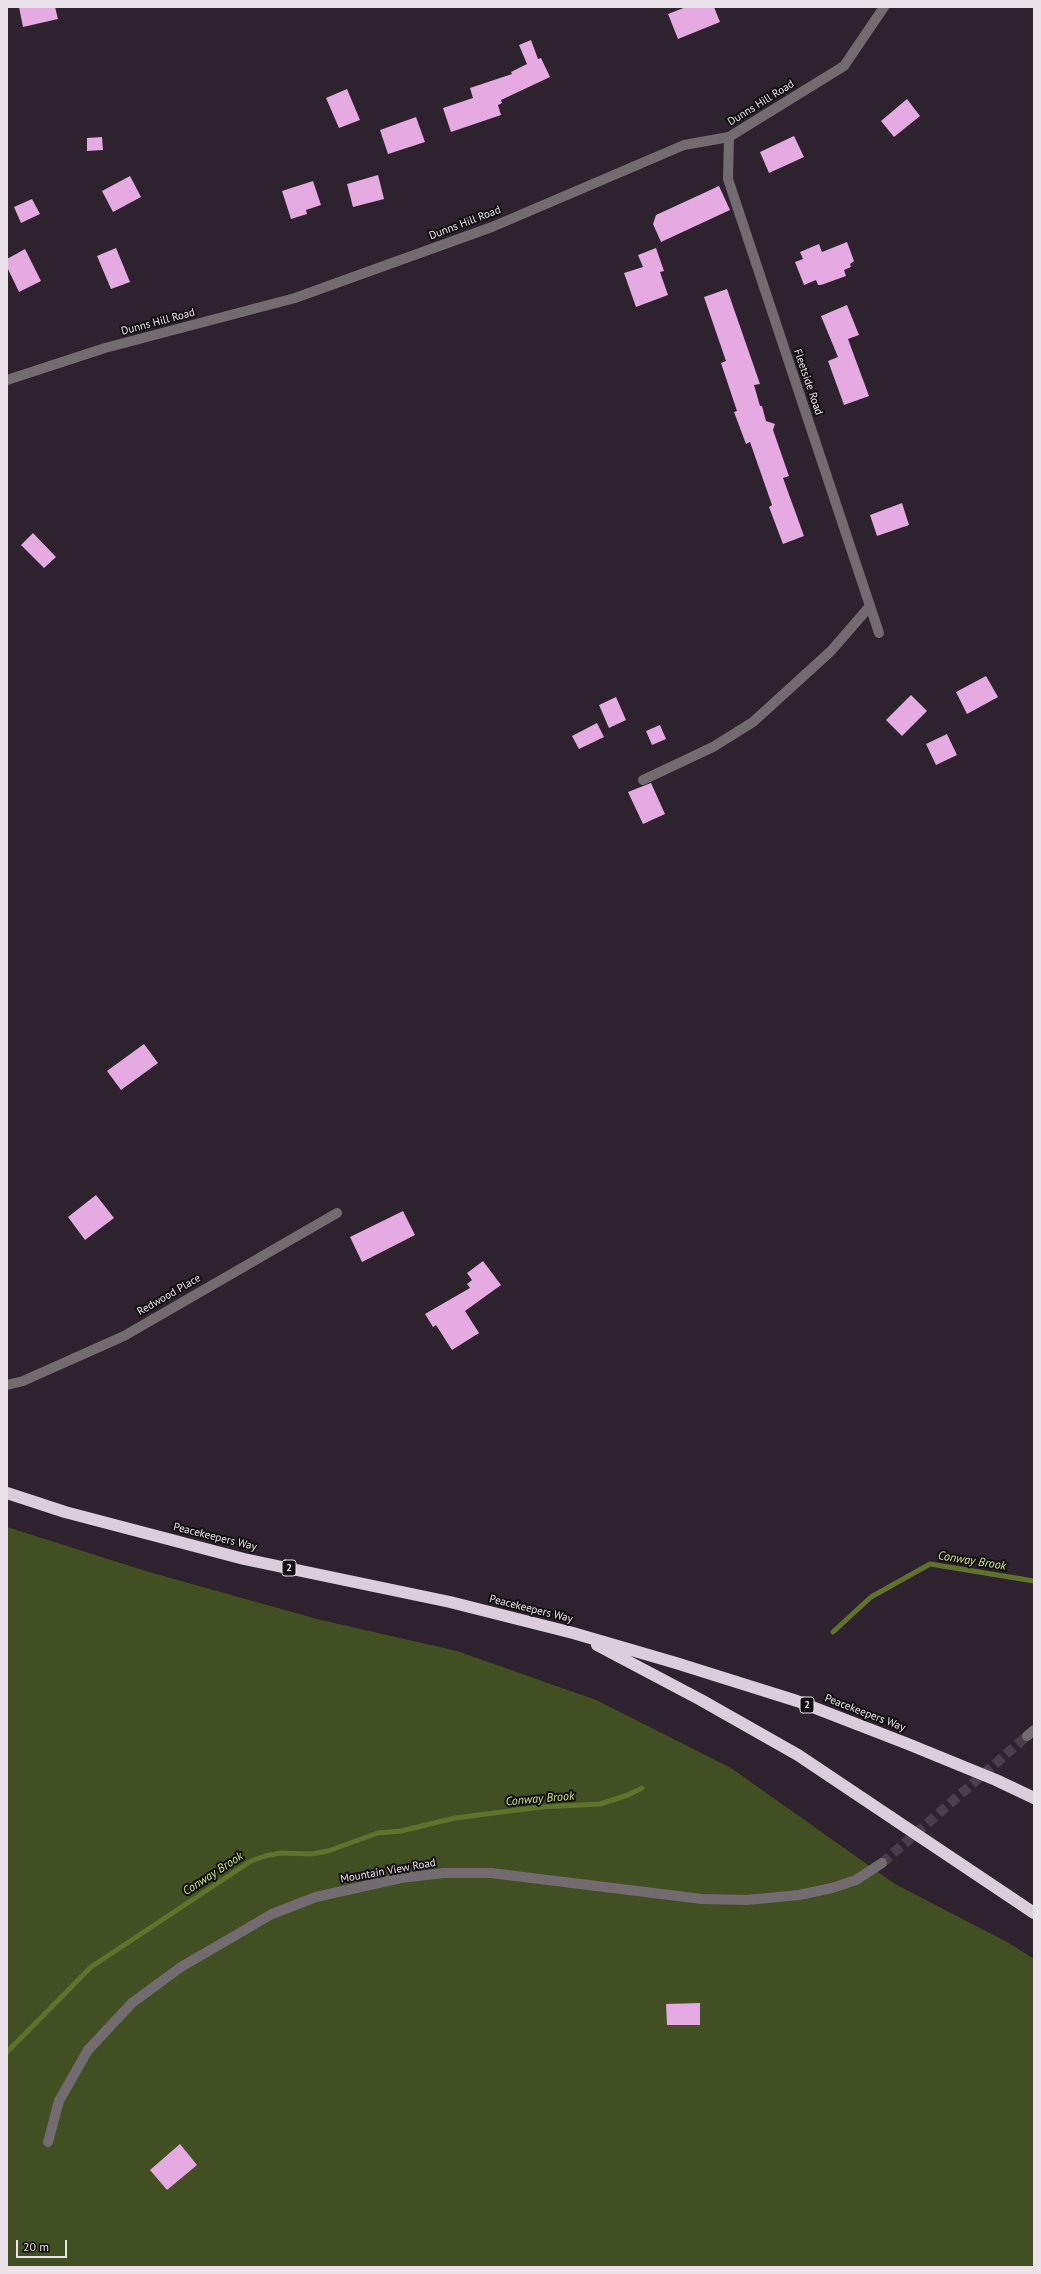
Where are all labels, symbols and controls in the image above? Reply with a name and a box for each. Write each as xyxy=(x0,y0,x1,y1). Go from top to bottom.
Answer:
street label: Dunns Hill Road xyxy=(725,77,797,129)
street label: Dunns Hill Road xyxy=(427,203,503,243)
street label: Dunns Hill Road xyxy=(120,306,196,338)
street label: Fleetside Road xyxy=(791,347,825,417)
street label: Redwood Place xyxy=(135,1271,203,1319)
street label: Peacekeepers Way xyxy=(172,1520,258,1554)
water label: Conway Brook xyxy=(937,1549,1007,1573)
road number: 2 xyxy=(282,1560,296,1576)
street label: Peacekeepers Way xyxy=(488,1592,574,1626)
street label: Peacekeepers Way xyxy=(823,1692,907,1734)
road number: 2 xyxy=(800,1697,814,1713)
water label: Conway Brook xyxy=(505,1789,575,1809)
water label: Conway Brook xyxy=(180,1849,246,1899)
street label: Mountain View Road xyxy=(339,1856,437,1886)
scale bar xyxy=(18,2232,69,2258)
text: 20 m xyxy=(23,2239,49,2254)

